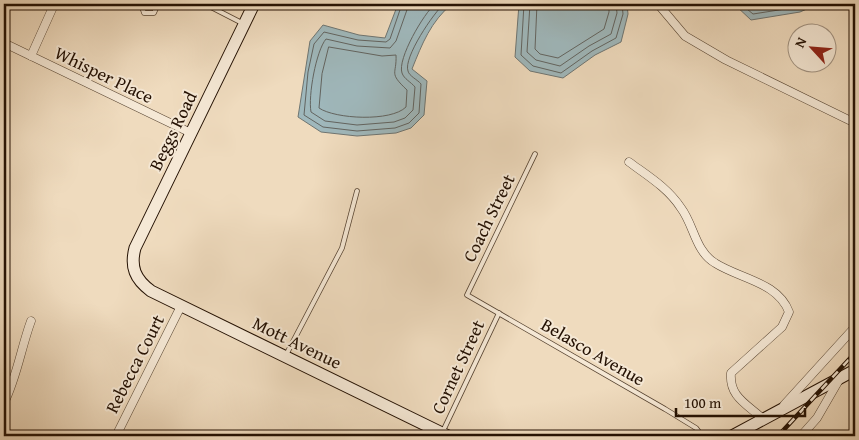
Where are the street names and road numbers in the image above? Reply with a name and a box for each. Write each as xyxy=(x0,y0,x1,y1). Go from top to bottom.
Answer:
street label: Whisper Place xyxy=(50,39,158,110)
street label: Beggs Road xyxy=(142,86,204,175)
street label: Coach Street xyxy=(456,169,522,266)
street label: Rebecca Court xyxy=(98,309,171,418)
street label: Mott Avenue xyxy=(248,309,346,376)
street label: Belasco Avenue xyxy=(536,311,650,392)
street label: Cornet Street xyxy=(424,315,491,418)

